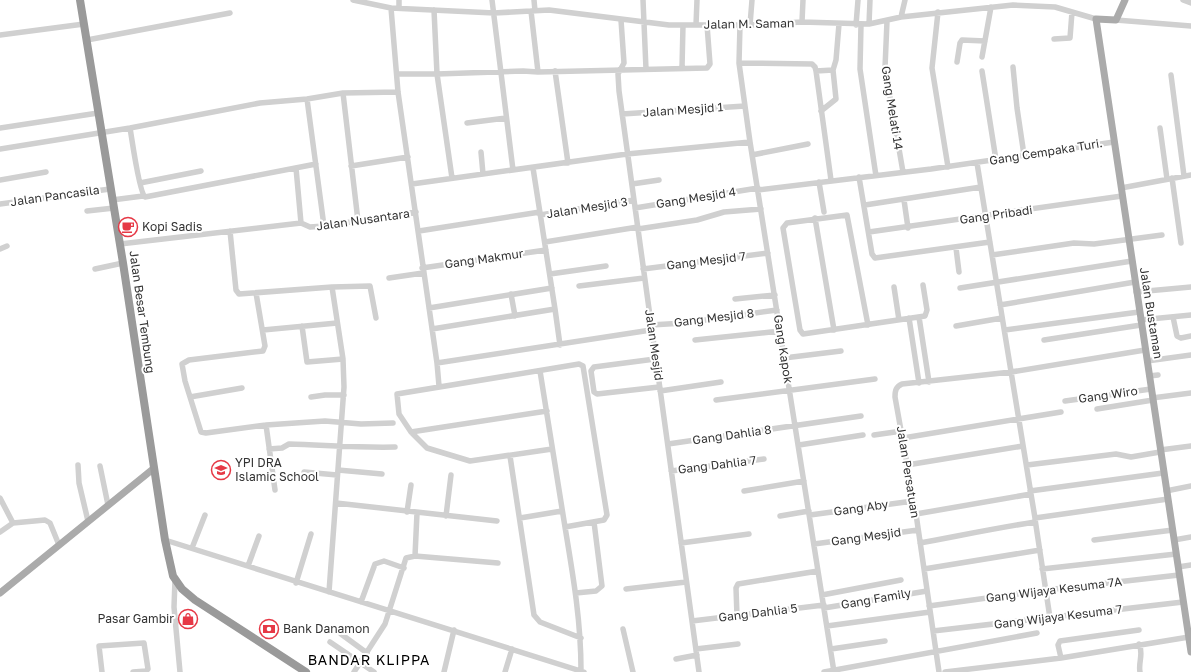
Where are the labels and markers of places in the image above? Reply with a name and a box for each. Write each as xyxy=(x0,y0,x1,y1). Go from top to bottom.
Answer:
cafe icon: Kopi Sadis xyxy=(117,216,139,238)
place label: Kopi Sadis xyxy=(142,219,202,234)
place label: YPI DRA Islamic School xyxy=(235,455,319,484)
school or university icon: YPI DRA Islamic School xyxy=(210,459,232,481)
shop icon: Pasar Gambir xyxy=(177,608,199,630)
place label: Pasar Gambir xyxy=(98,611,174,626)
bank icon: Bank Danamon xyxy=(258,618,280,640)
place label: Bank Danamon xyxy=(283,621,370,636)

